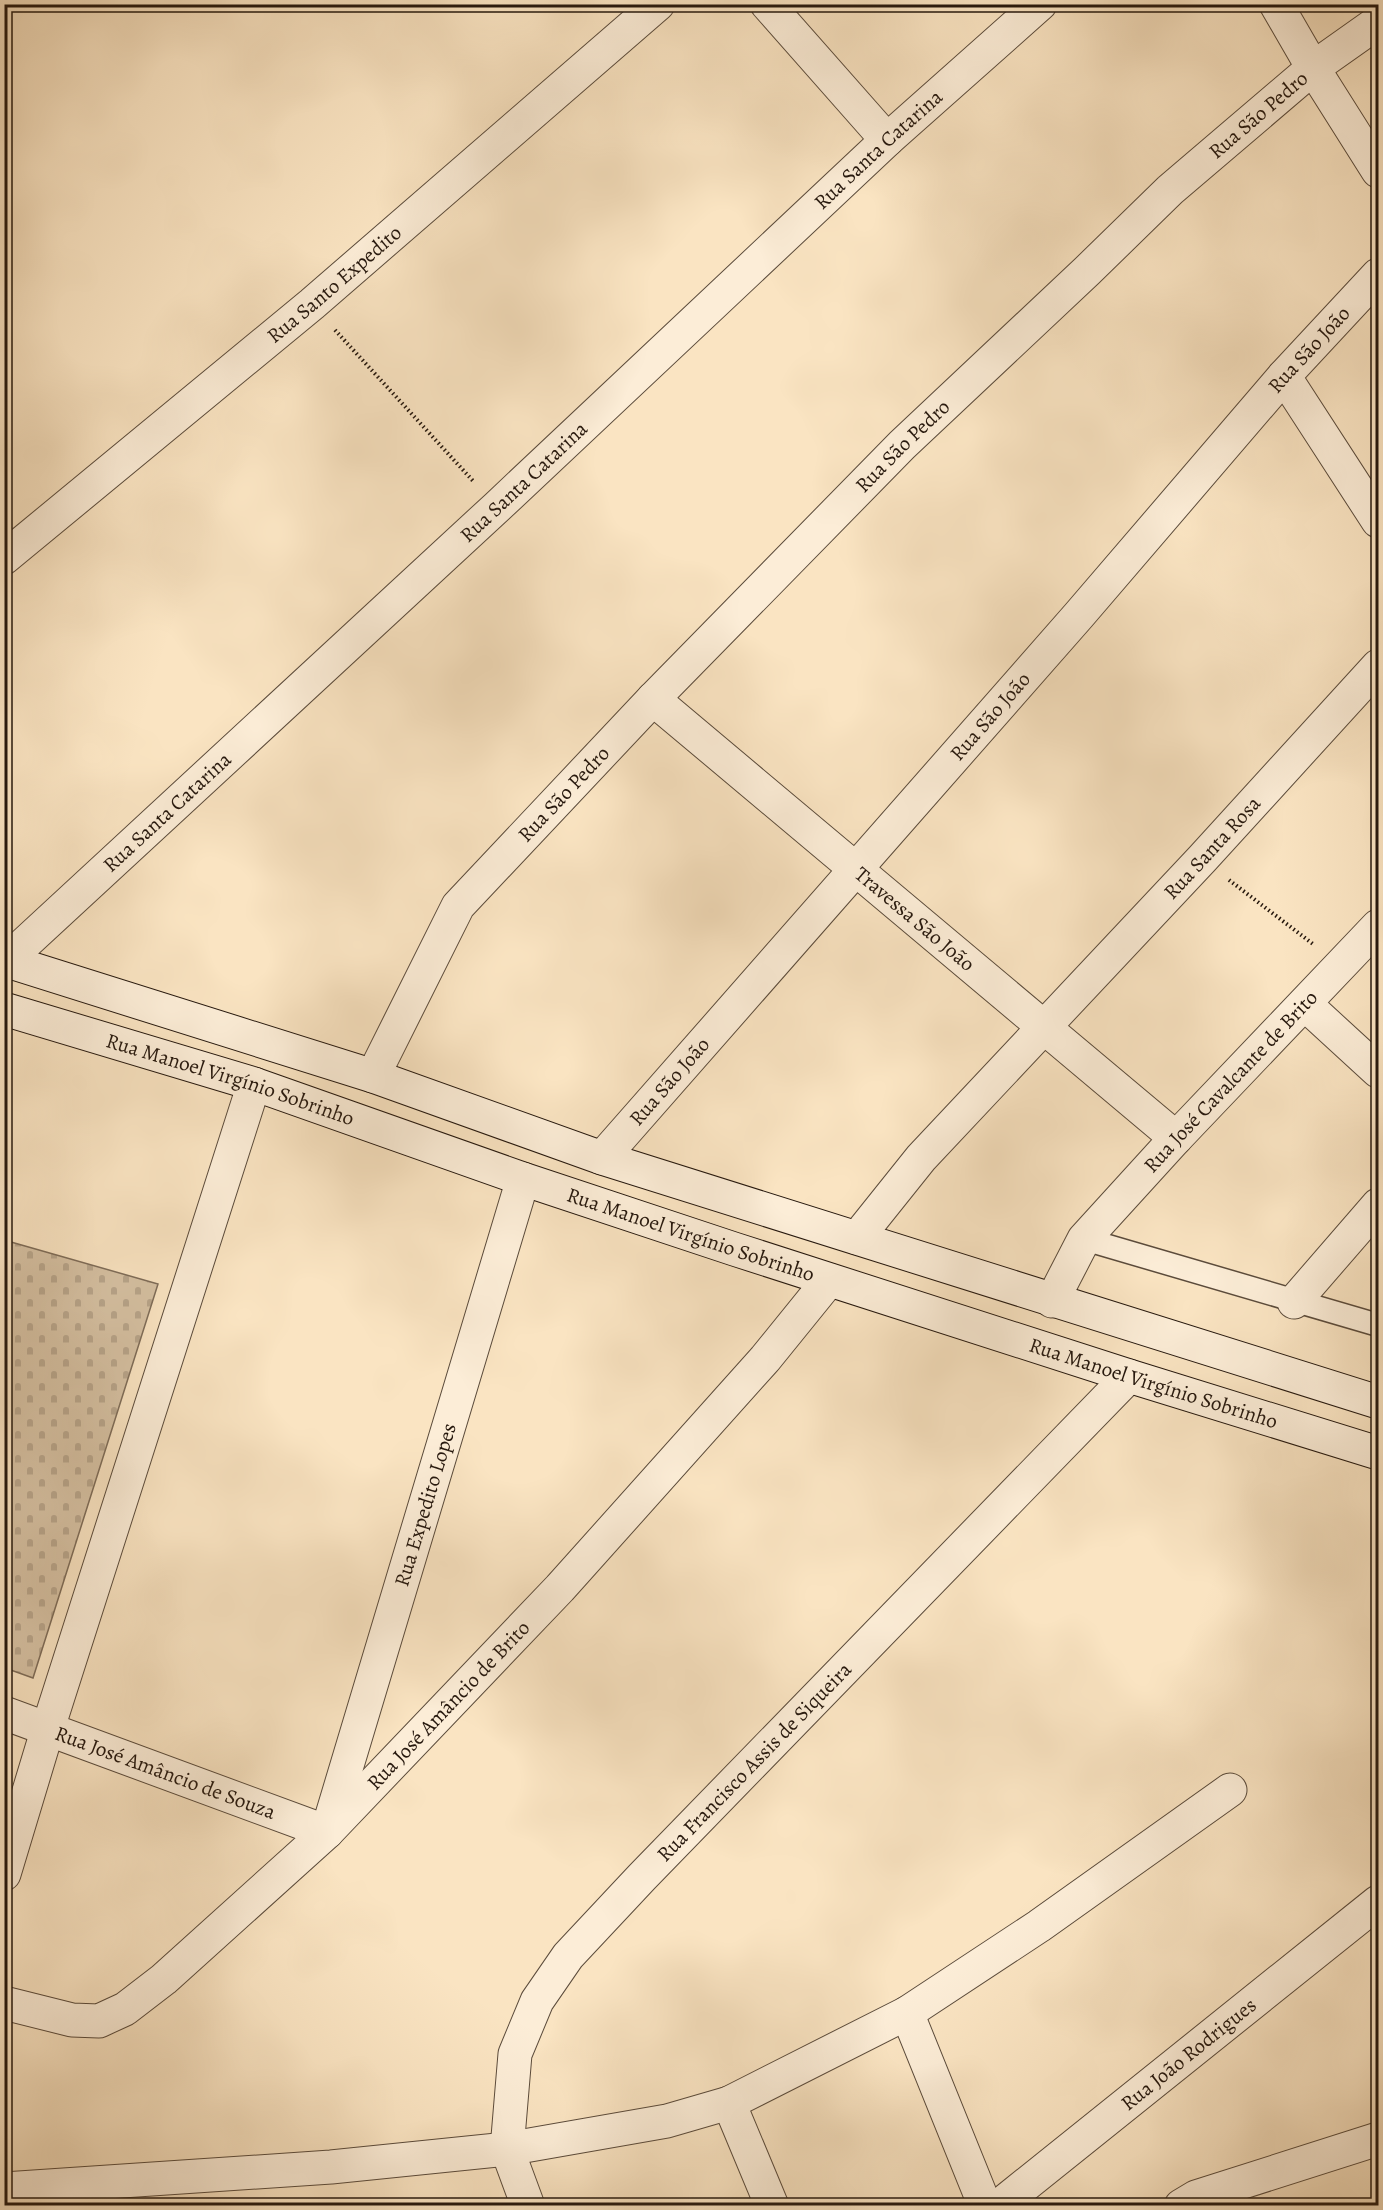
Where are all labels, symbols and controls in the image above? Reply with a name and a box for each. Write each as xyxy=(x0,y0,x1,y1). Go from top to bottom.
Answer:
street label: Rua São Pedro xyxy=(1203,64,1314,165)
street label: Rua Santa Catarina xyxy=(808,83,949,216)
street label: Rua Santo Expedito xyxy=(261,219,407,350)
street label: Rua São João xyxy=(1261,300,1356,399)
street label: Rua São Pedro xyxy=(849,393,956,499)
street label: Rua Santa Catarina xyxy=(454,415,594,549)
street label: Rua São João xyxy=(943,666,1037,767)
street label: Rua São Pedro xyxy=(511,740,616,848)
street label: Rua Santa Catarina xyxy=(97,745,237,878)
street label: Rua Santa Rosa xyxy=(1157,790,1267,905)
street label: Travessa São João xyxy=(849,860,981,978)
street label: Rua José Cavalcante de Brito xyxy=(1137,984,1324,1179)
street label: Rua Manoel Virgínio Sobrinho xyxy=(103,1026,358,1132)
street label: Rua São João xyxy=(623,1031,716,1132)
street label: Rua Manoel Virgínio Sobrinho xyxy=(563,1181,818,1288)
street label: Rua Manoel Virgínio Sobrinho xyxy=(1026,1331,1281,1435)
street label: Rua Expedito Lopes xyxy=(388,1420,463,1590)
street label: Rua José Amâncio de Brito xyxy=(360,1614,536,1796)
street label: Rua Francisco Assis de Siqueira xyxy=(650,1656,858,1868)
street label: Rua José Amâncio de Souza xyxy=(51,1719,280,1826)
street label: Rua João Rodrigues xyxy=(1115,1991,1262,2117)

